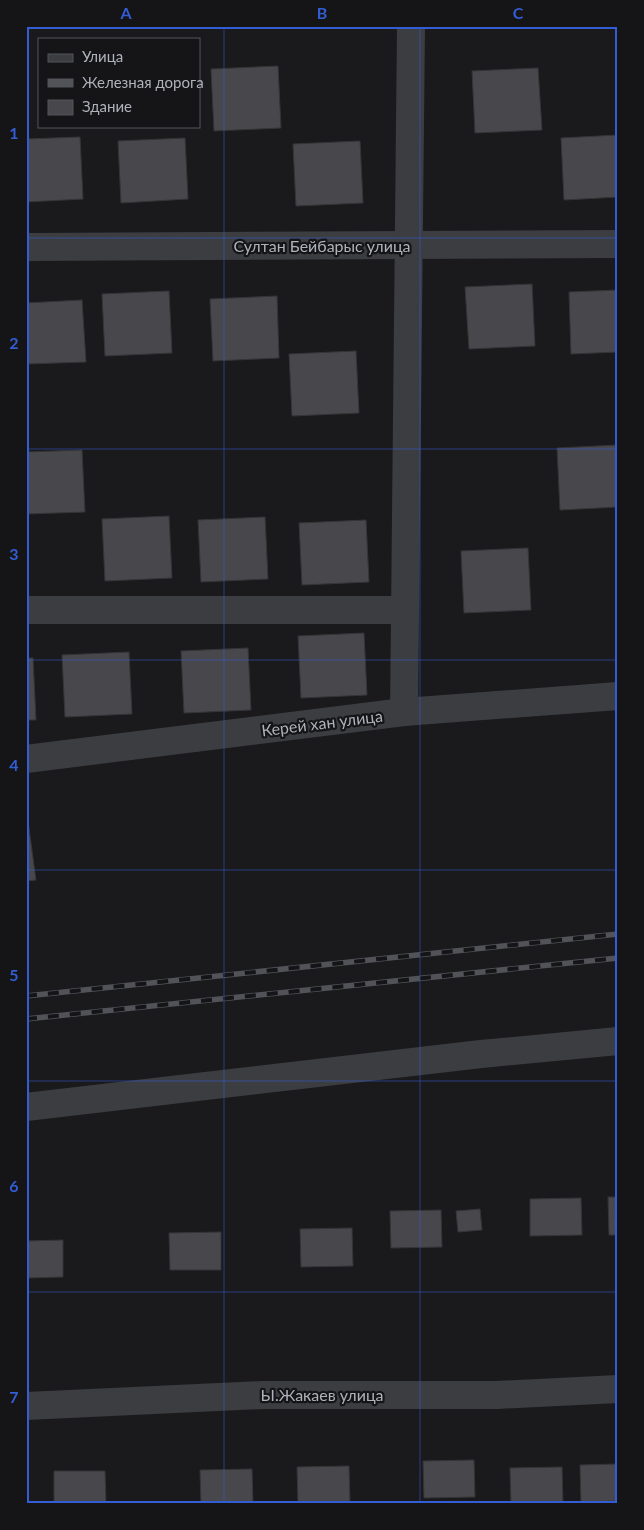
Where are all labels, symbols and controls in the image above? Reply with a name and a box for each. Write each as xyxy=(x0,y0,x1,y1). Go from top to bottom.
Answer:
text: A xyxy=(119,3,132,22)
text: B xyxy=(317,3,327,22)
text: C xyxy=(513,3,524,22)
legend xyxy=(38,38,200,128)
text: Улица xyxy=(82,47,123,65)
text: Железная дорога xyxy=(82,73,204,91)
text: Здание xyxy=(82,97,132,115)
text: 1 xyxy=(9,123,19,142)
street label: Султан Бейбарыс улица xyxy=(233,236,411,255)
text: 2 xyxy=(9,333,19,352)
text: 3 xyxy=(9,544,19,563)
street label: Керей хан улица xyxy=(260,706,384,739)
text: 4 xyxy=(9,755,19,774)
text: 5 xyxy=(9,965,19,984)
text: 6 xyxy=(9,1176,19,1195)
street label: Ы.Жакаев улица xyxy=(260,1385,384,1404)
text: 7 xyxy=(9,1387,19,1406)

